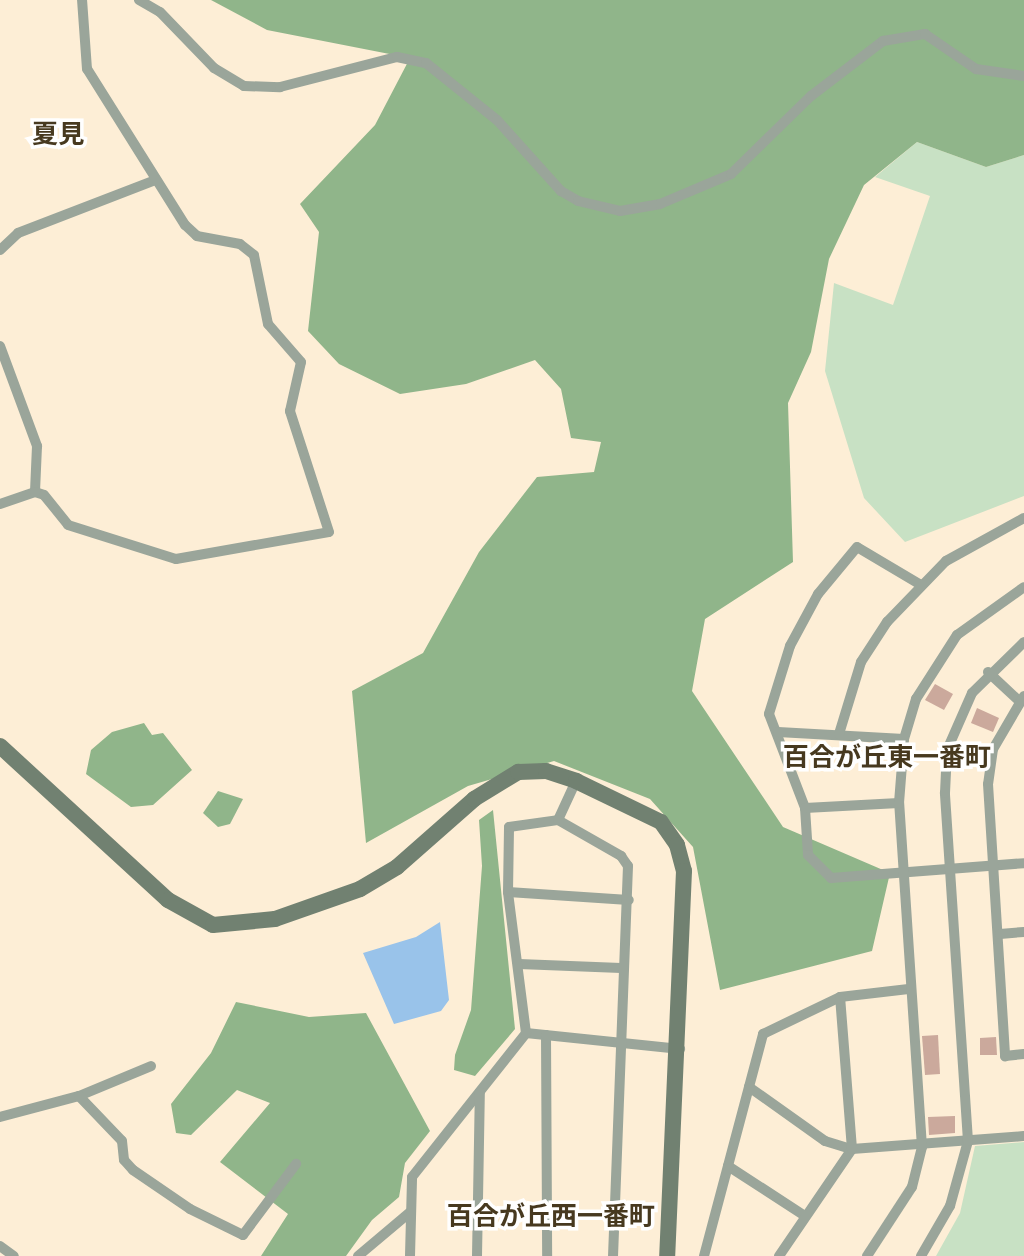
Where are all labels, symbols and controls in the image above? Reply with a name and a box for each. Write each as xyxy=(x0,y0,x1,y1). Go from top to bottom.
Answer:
district label: 夏見 xyxy=(32,119,84,151)
district label: 百合が丘東一番町 xyxy=(783,742,991,774)
district label: 百合が丘西一番町 xyxy=(447,1201,655,1233)

